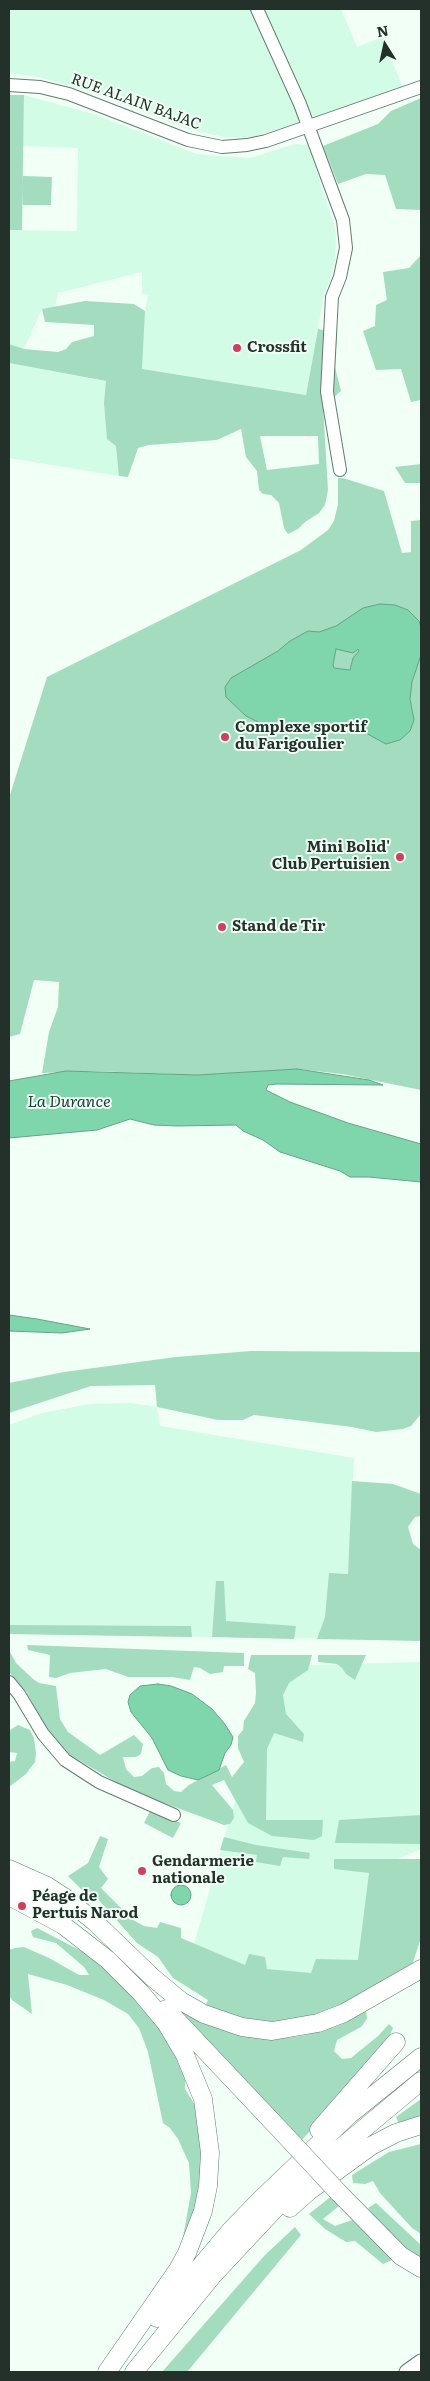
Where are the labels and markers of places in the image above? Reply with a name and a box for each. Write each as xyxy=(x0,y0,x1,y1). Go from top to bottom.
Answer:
place label: Crossfit xyxy=(247,339,307,357)
marker: Crossfit xyxy=(231,342,243,354)
place label: Complexe sportif du Farigoulier xyxy=(235,719,367,754)
marker: Complexe sportif du Farigoulier xyxy=(219,731,231,743)
place label: Mini Bolid' Club Pertuisien xyxy=(272,839,390,874)
marker: Mini Bolid' Club Pertuisien xyxy=(394,851,406,863)
place label: Stand de Tir xyxy=(232,918,325,936)
marker: Stand de Tir xyxy=(216,921,228,933)
place label: Gendarmerie nationale xyxy=(152,1853,254,1888)
marker: Gendarmerie nationale xyxy=(136,1865,148,1877)
place label: Péage de Pertuis Narod xyxy=(32,1888,138,1923)
marker: Péage de Pertuis Narod xyxy=(16,1900,28,1912)

